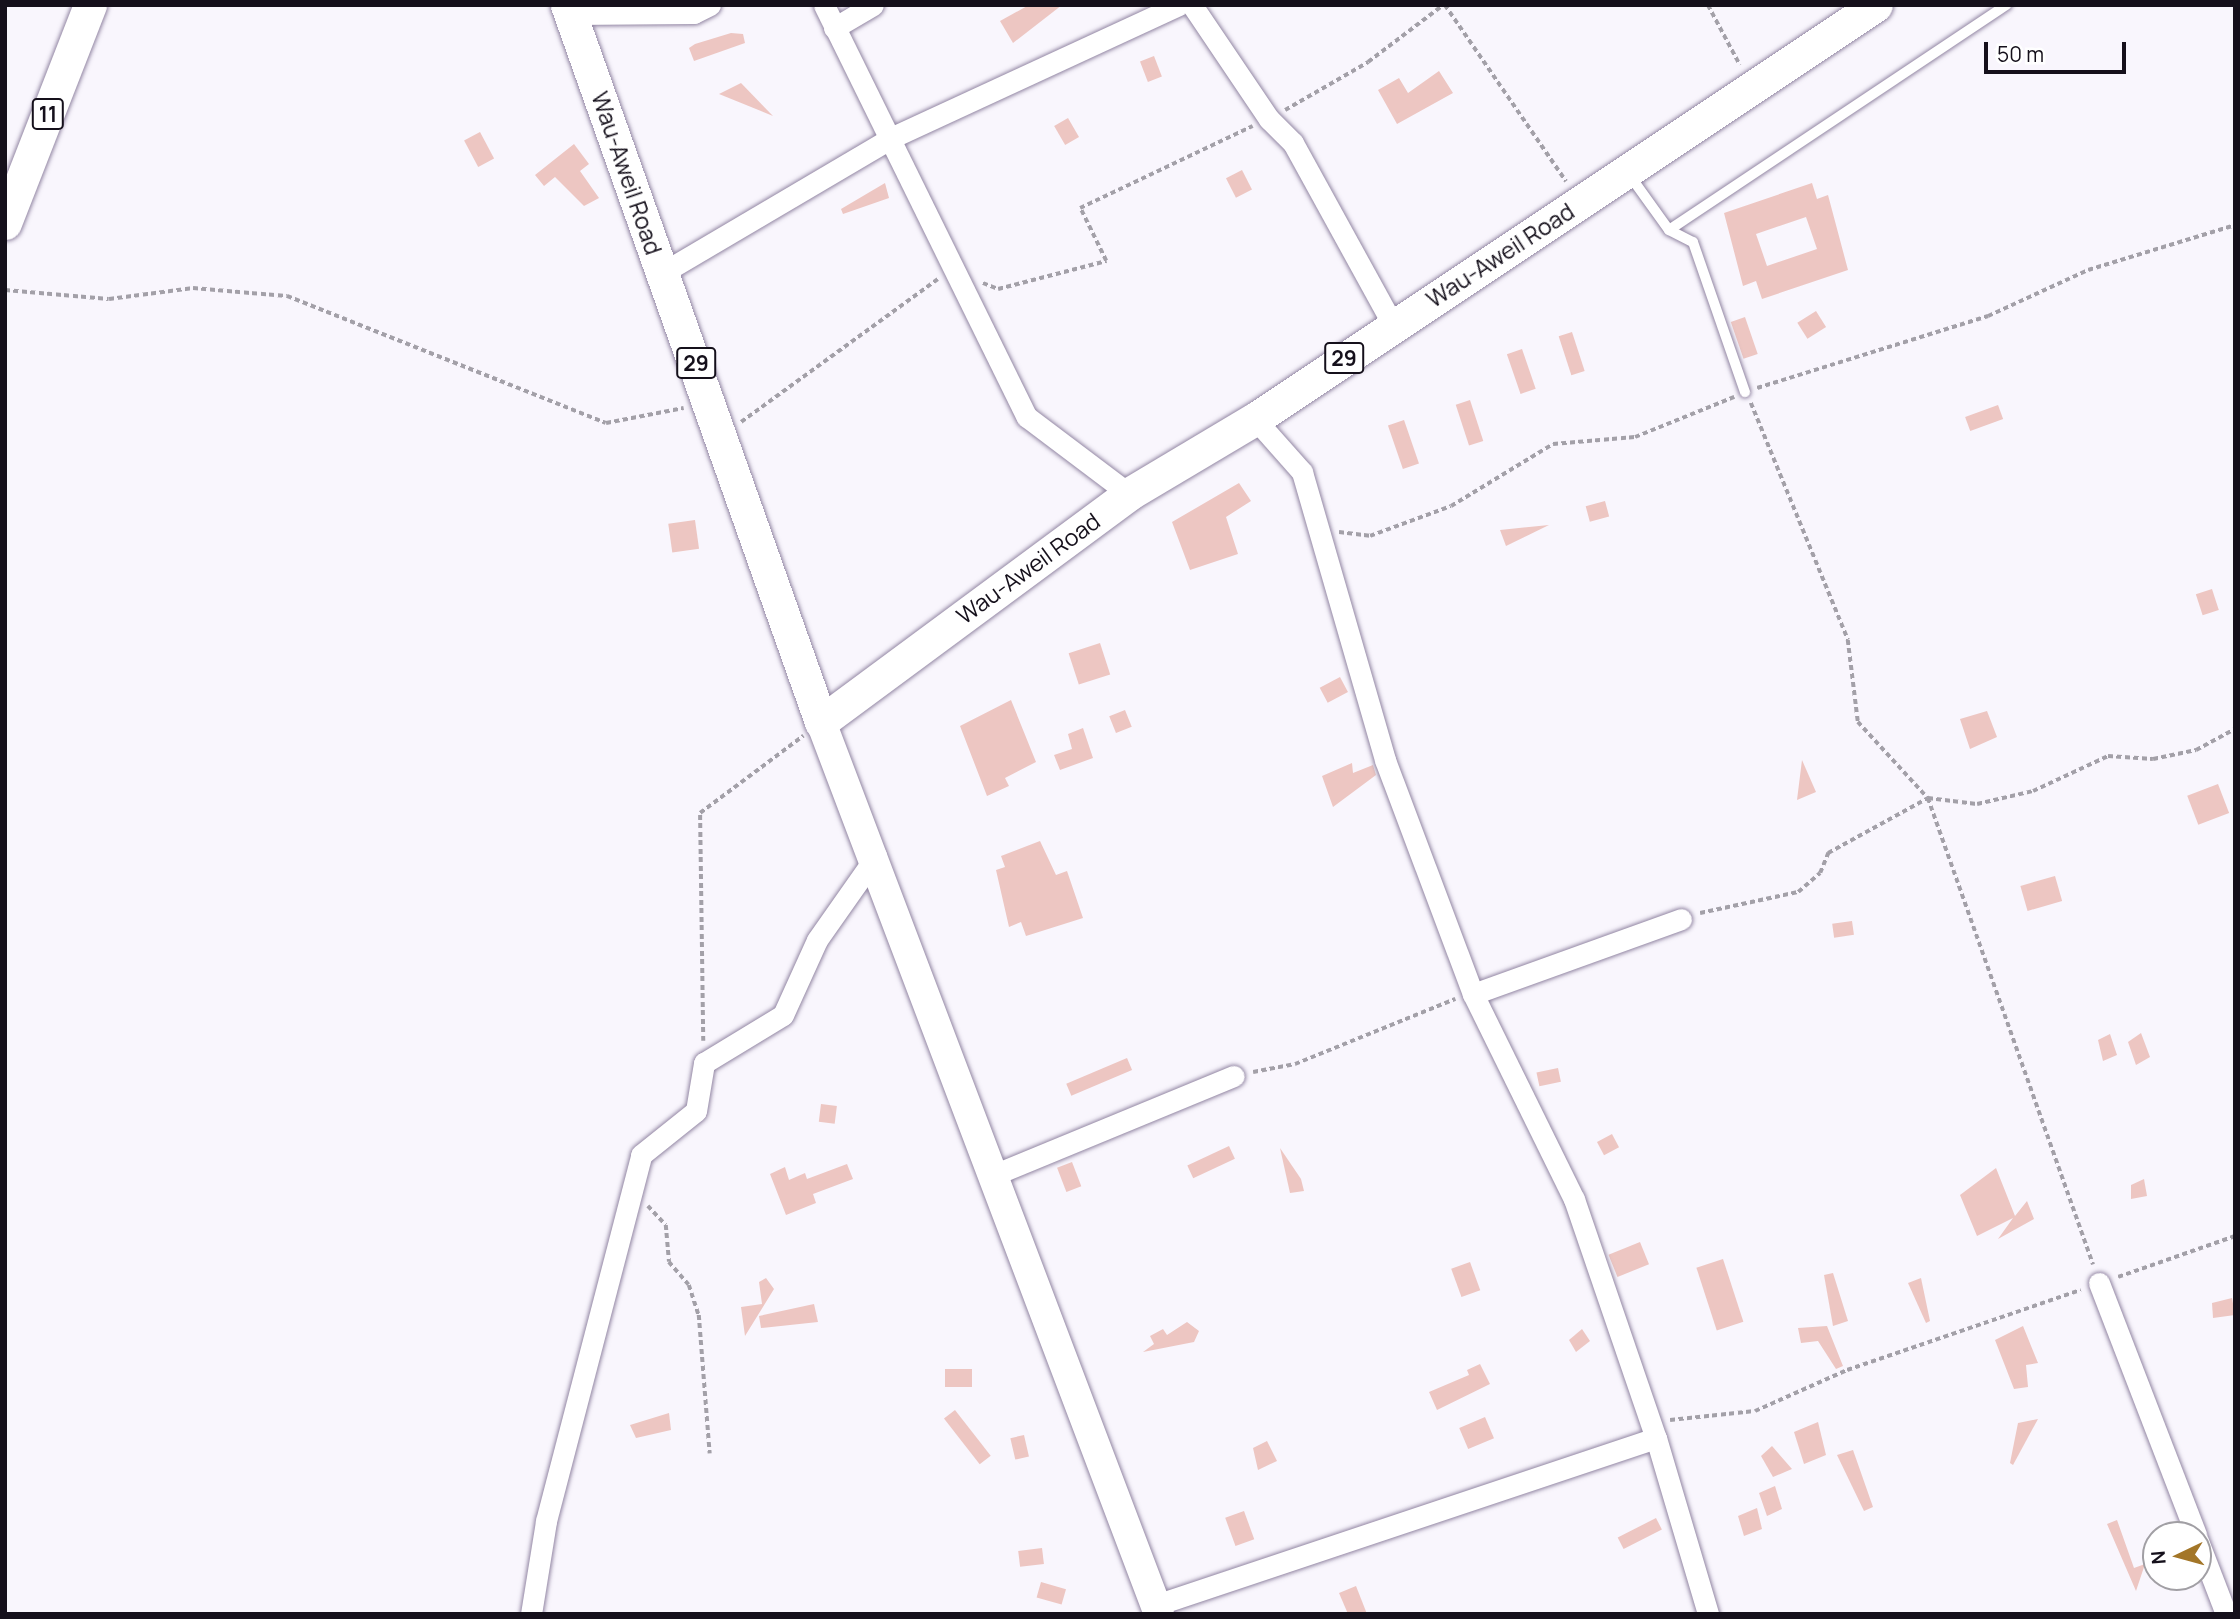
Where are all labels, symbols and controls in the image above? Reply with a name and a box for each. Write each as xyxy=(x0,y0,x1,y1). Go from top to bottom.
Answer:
scale bar xyxy=(1988,28,2130,72)
text: 50 m xyxy=(1997,40,2044,68)
street label: Wau-Aweil Road xyxy=(586,88,668,258)
road number: 11 xyxy=(30,96,66,132)
street label: Wau-Aweil Road xyxy=(1421,197,1579,313)
road number: 29 xyxy=(1323,340,1365,376)
road number: 29 xyxy=(675,346,717,380)
street label: Wau-Aweil Road xyxy=(951,507,1105,629)
north arrow xyxy=(2142,1521,2212,1591)
text: N xyxy=(2145,1550,2172,1566)

